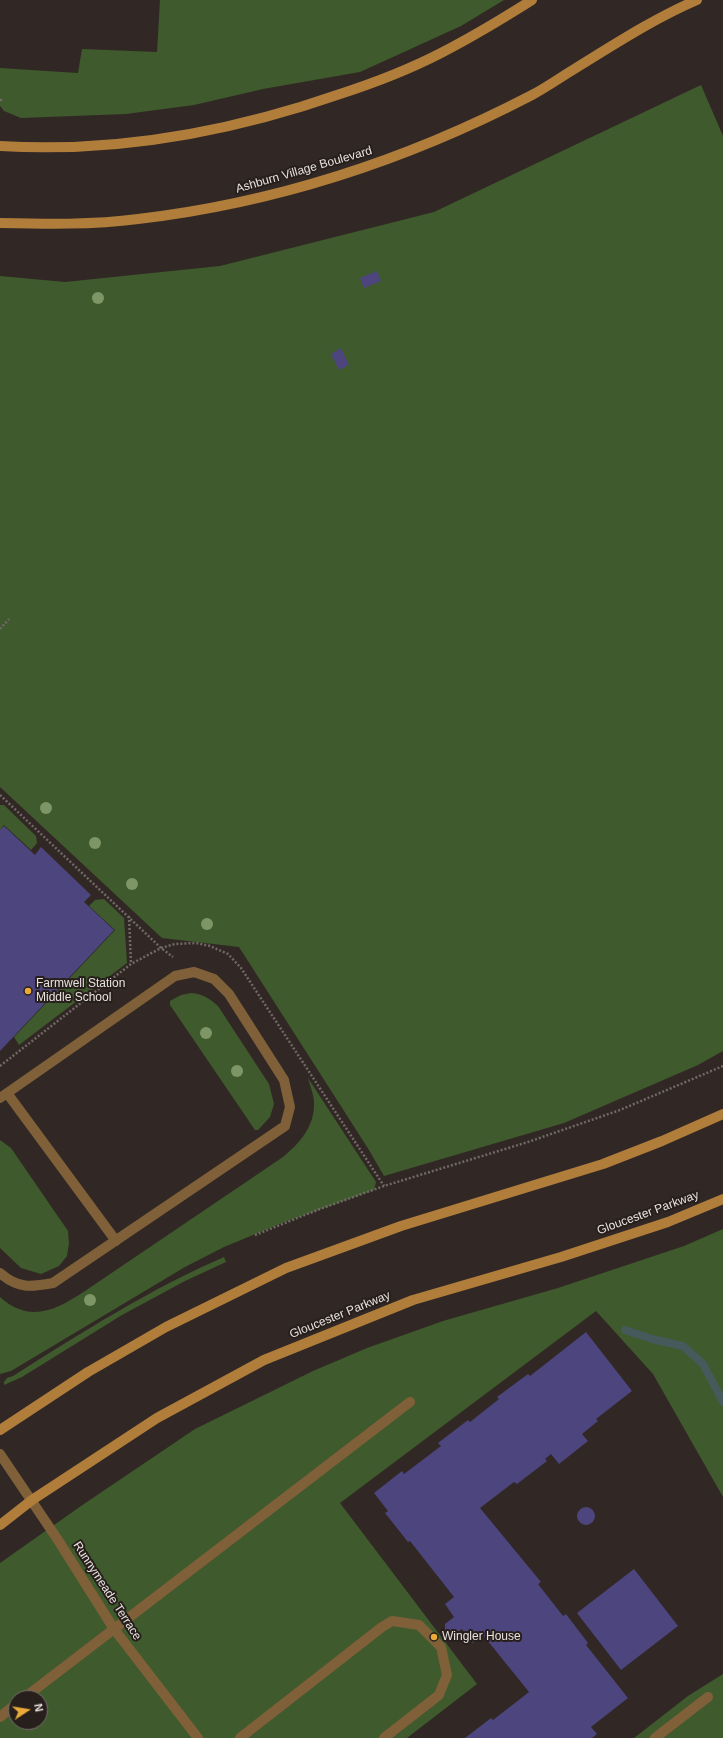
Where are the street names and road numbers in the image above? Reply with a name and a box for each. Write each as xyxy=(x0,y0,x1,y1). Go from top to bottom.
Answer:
street label: Ashburn Village Boulevard xyxy=(234,144,374,196)
street label: Gloucester Parkway xyxy=(595,1188,701,1238)
street label: Gloucester Parkway xyxy=(288,1288,392,1342)
street label: Runnymeade Terrace xyxy=(70,1539,144,1643)

